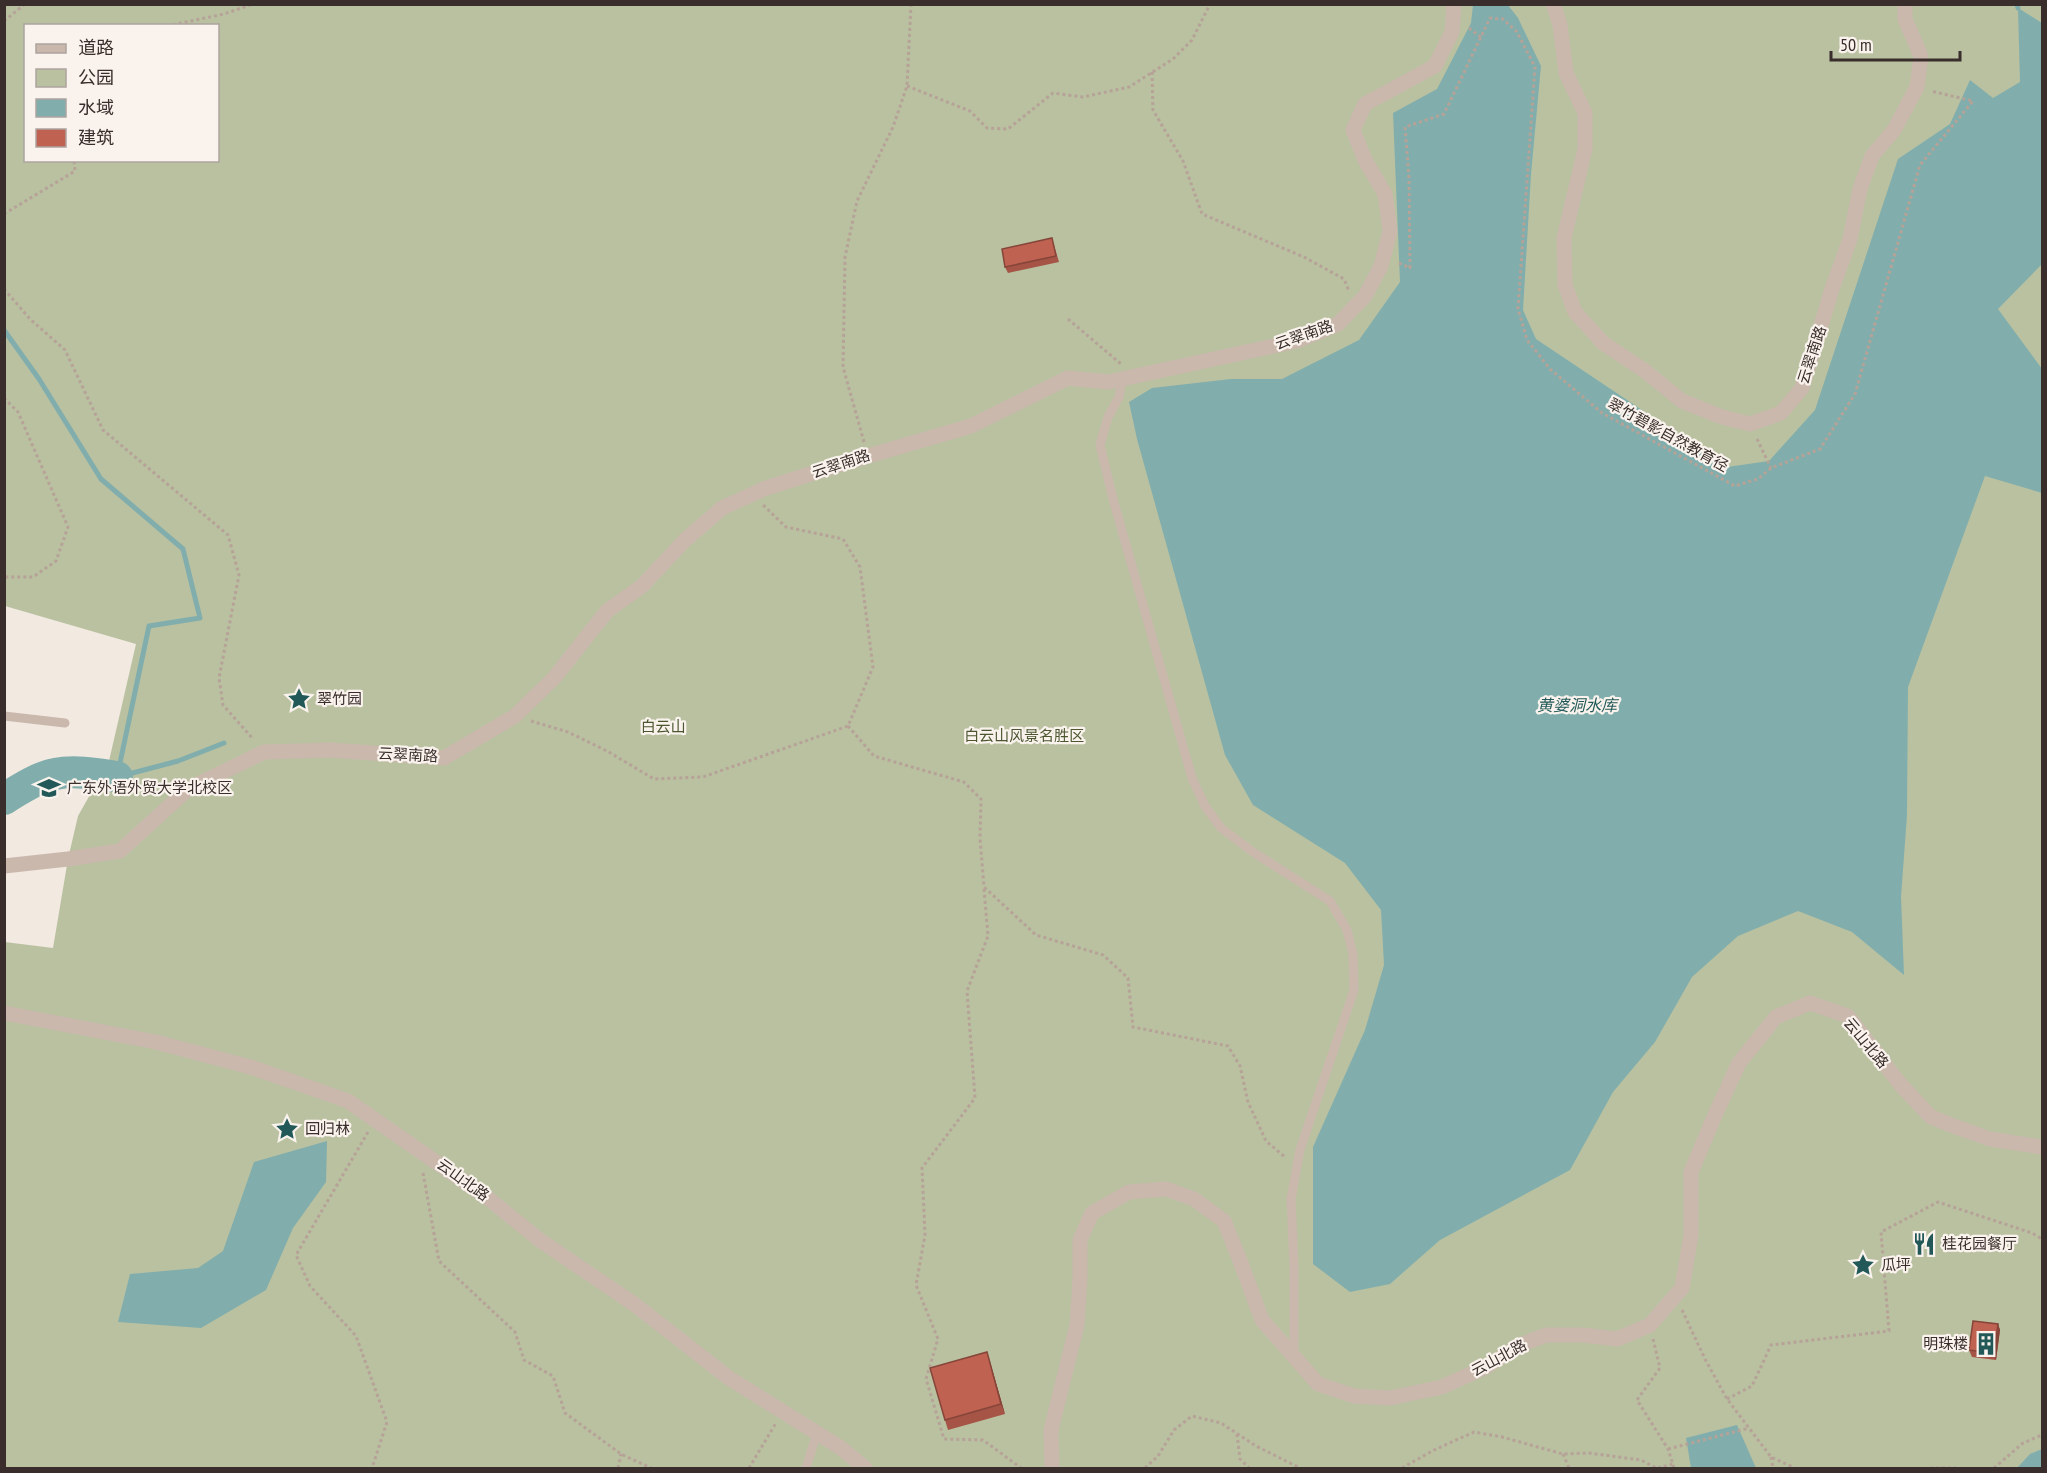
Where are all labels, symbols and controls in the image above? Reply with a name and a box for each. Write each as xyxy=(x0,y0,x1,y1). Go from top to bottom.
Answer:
legend xyxy=(24,24,219,162)
scale bar xyxy=(1831,24,1960,62)
text: 50 m xyxy=(1840,33,1872,56)
text: 道路 xyxy=(78,36,114,59)
text: 公园 xyxy=(78,66,114,89)
text: 水域 xyxy=(78,96,114,119)
text: 建筑 xyxy=(78,126,114,149)
street label: 云翠南路 xyxy=(1272,316,1335,353)
street label: 云翠南路 xyxy=(1793,323,1830,386)
street label: 翠竹碧影自然教育径 xyxy=(1605,394,1732,476)
street label: 云翠南路 xyxy=(809,445,872,482)
place icon: 翠竹园 xyxy=(286,686,312,712)
place label: 翠竹园 xyxy=(317,689,362,708)
water label: 黄婆洞水库 xyxy=(1537,695,1620,715)
park label: 白云山 xyxy=(640,717,686,736)
park label: 白云山风景名胜区 xyxy=(964,726,1084,745)
street label: 云翠南路 xyxy=(378,743,438,766)
school or university icon: 广东外语外贸大学北校区 xyxy=(36,775,62,801)
place label: 广东外语外贸大学北校区 xyxy=(67,778,232,797)
street label: 云山北路 xyxy=(1840,1014,1893,1072)
place icon: 回归林 xyxy=(274,1116,300,1142)
place label: 回归林 xyxy=(305,1119,350,1138)
street label: 云山北路 xyxy=(433,1154,493,1205)
restaurant icon: 桂花园餐厅 xyxy=(1911,1231,1937,1257)
place label: 桂花园餐厅 xyxy=(1942,1234,2017,1253)
place icon: 瓜坪 xyxy=(1850,1252,1876,1278)
place label: 瓜坪 xyxy=(1881,1255,1911,1274)
building icon: 明珠楼 xyxy=(1973,1331,1999,1357)
place label: 明珠楼 xyxy=(1923,1334,1968,1353)
street label: 云山北路 xyxy=(1468,1335,1530,1380)

